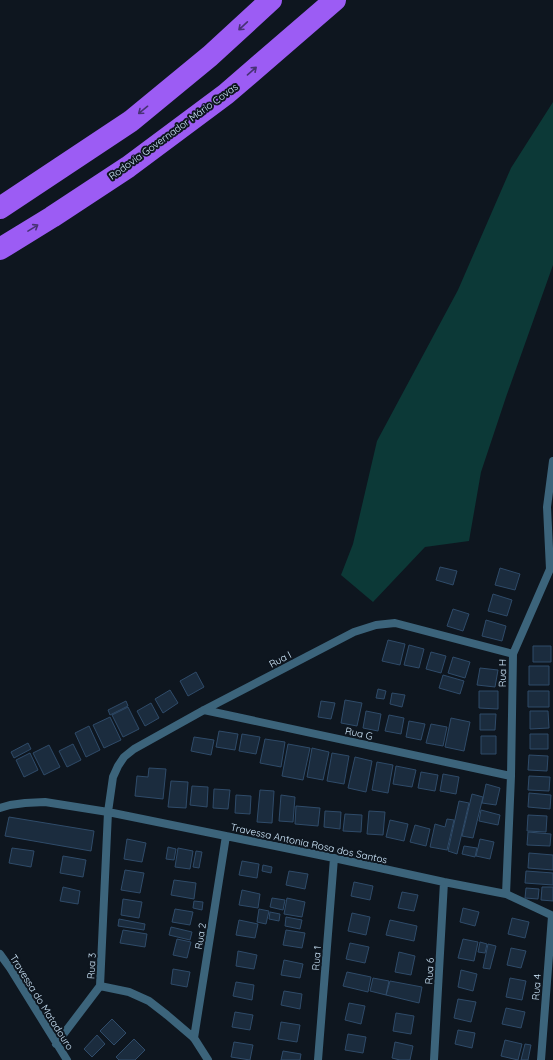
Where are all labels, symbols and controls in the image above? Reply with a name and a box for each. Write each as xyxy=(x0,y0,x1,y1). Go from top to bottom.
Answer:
one-way arrow xyxy=(237,22,248,31)
one-way arrow xyxy=(247,67,257,76)
street label: Rodovia Governador Mário Covas xyxy=(106,80,241,183)
one-way arrow xyxy=(138,106,149,115)
one-way arrow xyxy=(27,224,38,232)
street label: Rua I xyxy=(267,648,294,671)
street label: Rua H xyxy=(496,659,509,687)
street label: Rua G xyxy=(344,724,374,743)
street label: Travessa Antonia Rosa dos Santos xyxy=(229,821,389,867)
street label: Rua 2 xyxy=(192,921,209,950)
street label: Rua 1 xyxy=(309,945,324,971)
street label: Travessa do Matadouro xyxy=(7,952,76,1052)
street label: Rua 3 xyxy=(84,953,99,980)
street label: Rua 6 xyxy=(422,957,437,985)
street label: Rua 4 xyxy=(529,973,544,1001)

